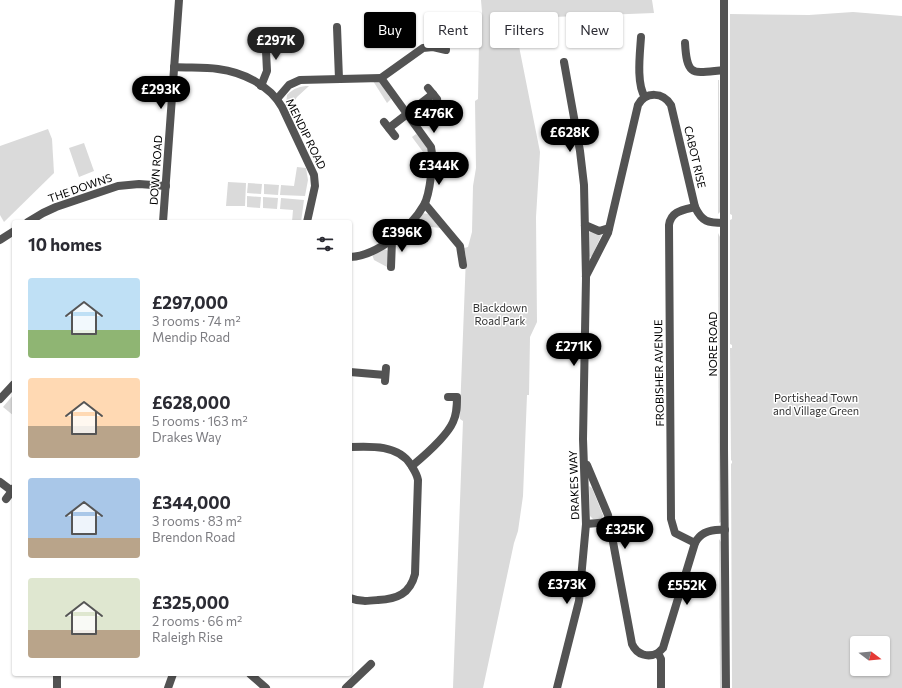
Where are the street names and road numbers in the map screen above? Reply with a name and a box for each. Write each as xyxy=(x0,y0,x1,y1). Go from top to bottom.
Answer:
street label: MENDIP ROAD xyxy=(284,96,329,171)
street label: CABOT RISE xyxy=(682,125,709,189)
street label: DOWN ROAD xyxy=(147,135,164,205)
street label: THE DOWNS xyxy=(46,171,114,205)
street label: NORE ROAD xyxy=(706,312,719,376)
street label: FROBISHER AVENUE xyxy=(651,319,666,427)
street label: DRAKES WAY xyxy=(566,450,581,520)

